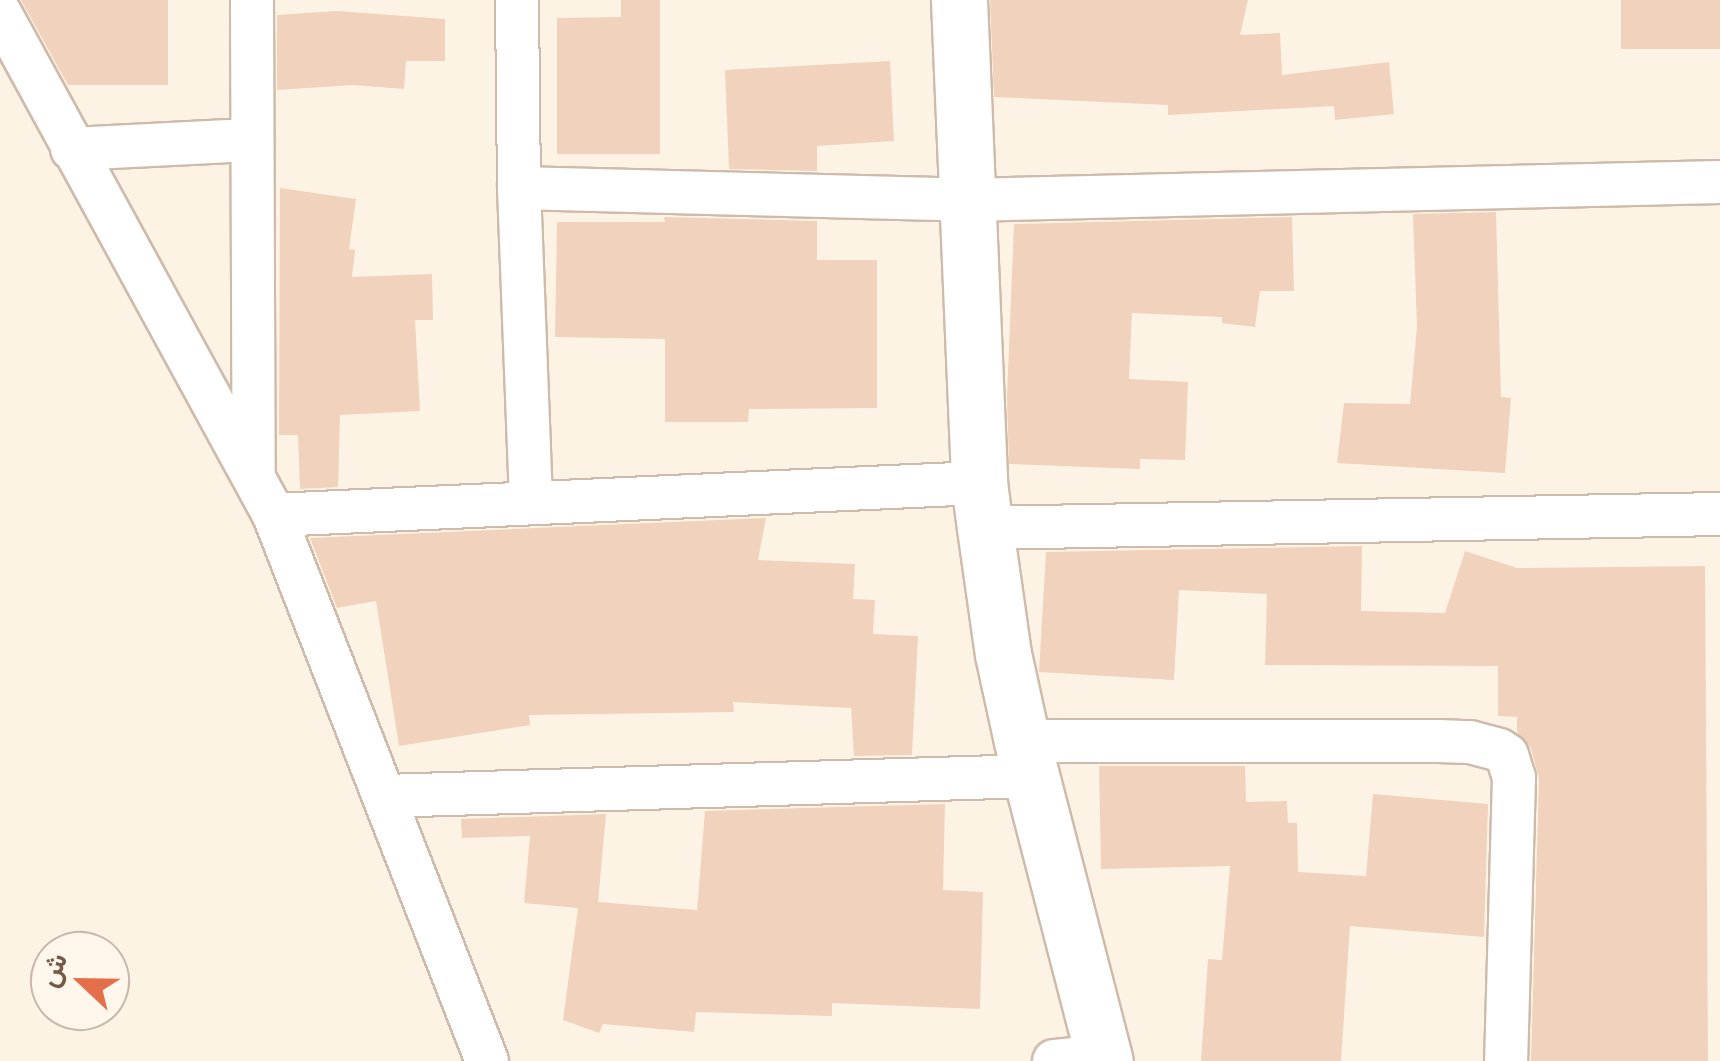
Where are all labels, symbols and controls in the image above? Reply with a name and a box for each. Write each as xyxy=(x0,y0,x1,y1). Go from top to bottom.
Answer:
north arrow xyxy=(30,931,130,1031)
text: ش xyxy=(35,950,73,991)

